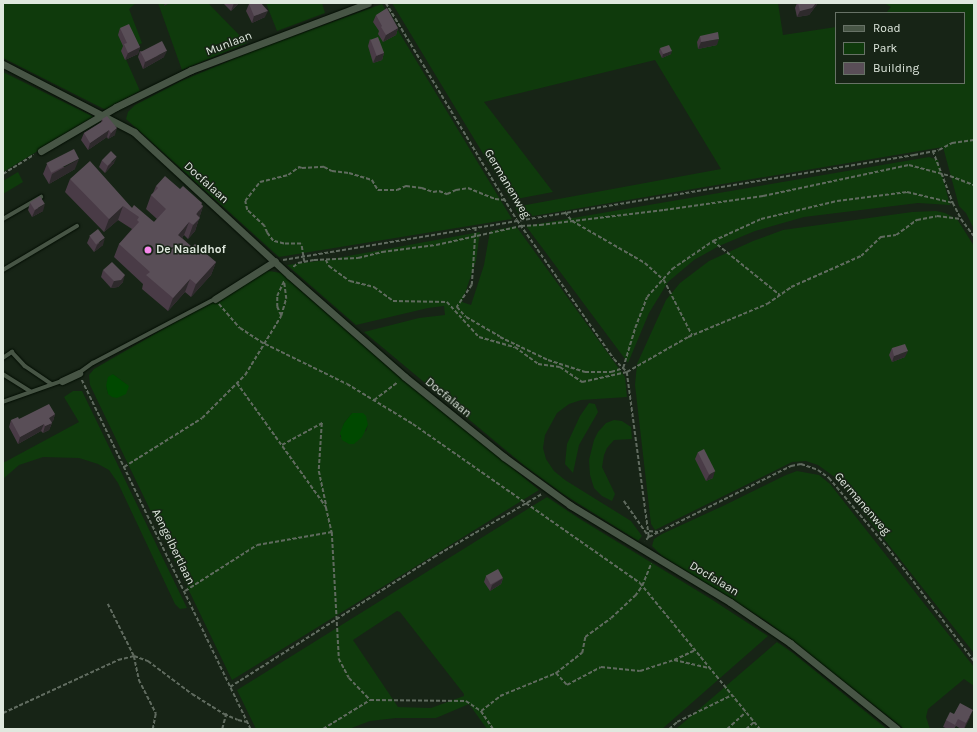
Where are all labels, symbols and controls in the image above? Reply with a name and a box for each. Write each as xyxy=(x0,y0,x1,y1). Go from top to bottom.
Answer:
legend xyxy=(835,12,965,84)
text: Road xyxy=(873,21,901,35)
street label: Munlaan xyxy=(204,29,254,59)
text: Park xyxy=(873,41,897,55)
text: Building xyxy=(873,61,919,75)
street label: Germanenweg xyxy=(481,147,533,221)
street label: Docfalaan xyxy=(181,159,231,207)
place label: De Naaldhof xyxy=(156,243,226,257)
marker: De Naaldhof xyxy=(143,245,153,255)
street label: Docfalaan xyxy=(422,375,474,421)
street label: Germanenweg xyxy=(831,470,893,538)
street label: Aengelbertlaan xyxy=(148,507,198,587)
street label: Docfalaan xyxy=(687,559,741,599)

